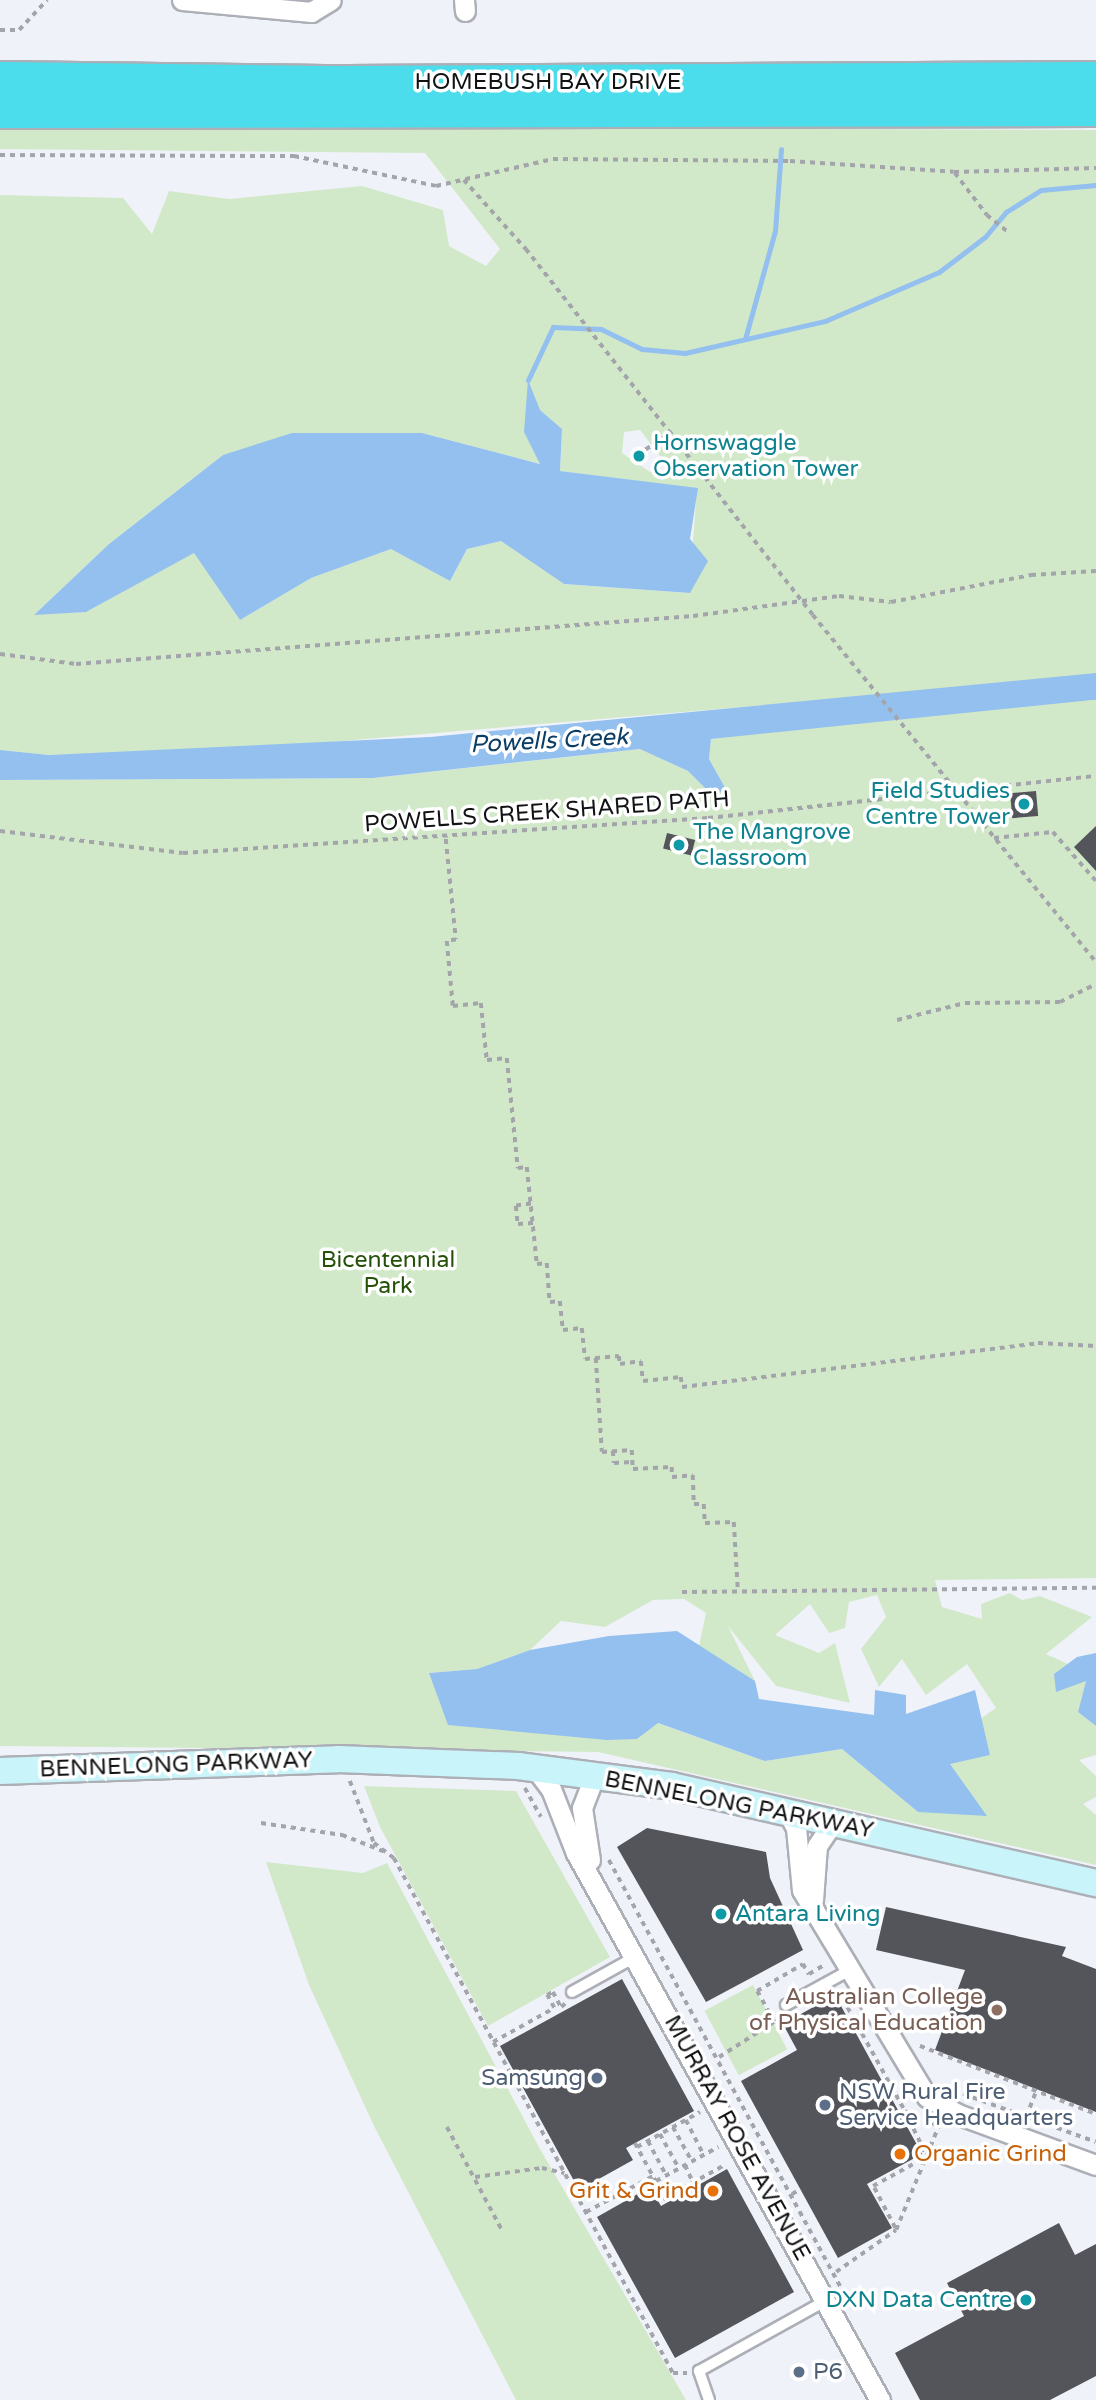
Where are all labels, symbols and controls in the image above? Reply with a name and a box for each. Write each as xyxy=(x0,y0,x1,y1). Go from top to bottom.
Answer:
street label: HOMEBUSH BAY DRIVE xyxy=(414,68,682,96)
place label: Hornswaggle Observation Tower xyxy=(653,429,858,483)
marker: Hornswaggle Observation Tower xyxy=(631,448,647,464)
water label: Powells Creek xyxy=(469,722,629,760)
place label: Field Studies Centre Tower xyxy=(865,777,1010,831)
street label: POWELLS CREEK SHARED PATH xyxy=(363,785,731,839)
marker: Field Studies Centre Tower xyxy=(1016,796,1032,812)
place label: The Mangrove Classroom xyxy=(693,818,851,872)
marker: The Mangrove Classroom xyxy=(671,837,687,853)
park label: Bicentennial Park xyxy=(321,1246,455,1300)
street label: BENNELONG PARKWAY xyxy=(39,1746,313,1784)
street label: BENNELONG PARKWAY xyxy=(602,1765,876,1845)
place label: Antara Living xyxy=(735,1900,881,1928)
marker: Antara Living xyxy=(713,1906,729,1922)
place label: Australian College of Physical Education xyxy=(749,1983,983,2037)
marker: Australian College of Physical Education xyxy=(989,2002,1005,2018)
street label: MURRAY ROSE AVENUE xyxy=(658,2011,816,2265)
place label: Samsung xyxy=(481,2064,583,2092)
marker: Samsung xyxy=(589,2070,605,2086)
place label: NSW Rural Fire Service Headquarters xyxy=(839,2078,1073,2132)
marker: NSW Rural Fire Service Headquarters xyxy=(817,2097,833,2113)
place label: Organic Grind xyxy=(914,2140,1067,2168)
marker: Organic Grind xyxy=(892,2146,908,2162)
place label: Grit & Grind xyxy=(569,2177,699,2205)
marker: Grit & Grind xyxy=(705,2183,721,2199)
place label: DXN Data Centre xyxy=(825,2286,1012,2314)
marker: DXN Data Centre xyxy=(1018,2292,1034,2308)
place label: P6 xyxy=(813,2358,843,2386)
marker: P6 xyxy=(791,2364,807,2380)

